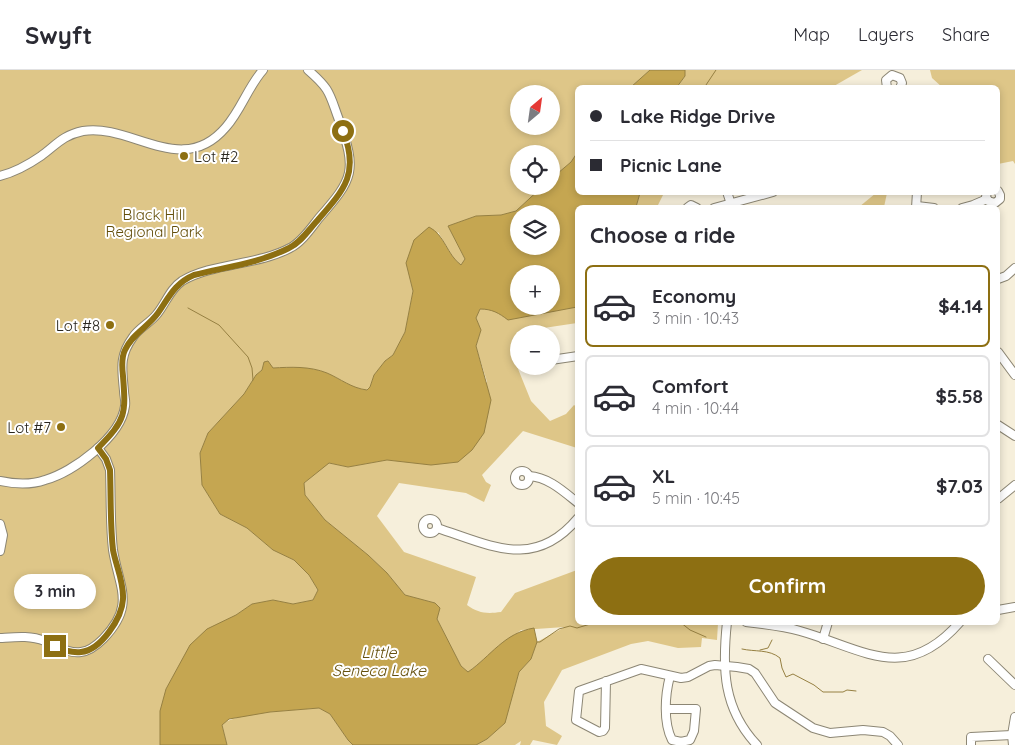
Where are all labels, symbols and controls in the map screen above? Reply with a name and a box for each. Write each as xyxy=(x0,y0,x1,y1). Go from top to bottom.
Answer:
text: Swyft xyxy=(25,20,92,50)
text: Map xyxy=(793,23,830,46)
text: Layers xyxy=(858,23,914,46)
text: Share xyxy=(942,23,990,46)
north arrow xyxy=(510,85,560,135)
map controls xyxy=(510,85,560,375)
text: Lake Ridge Drive xyxy=(620,104,775,128)
route start xyxy=(332,120,354,142)
button: locate xyxy=(510,145,560,195)
place label: Lot #2 xyxy=(194,147,238,166)
marker: Lot #2 xyxy=(178,150,190,162)
text: Picnic Lane xyxy=(620,153,722,177)
park label: Black Hill Regional Park xyxy=(105,205,203,241)
button: layers xyxy=(510,205,560,255)
text: Choose a ride xyxy=(590,221,735,249)
button: + xyxy=(510,265,560,315)
icon: car xyxy=(592,284,637,329)
text: Economy xyxy=(652,284,736,308)
text: $4.14 xyxy=(938,294,983,318)
text: 3 min · 10:43 xyxy=(652,308,739,328)
place label: Lot #8 xyxy=(56,316,100,335)
marker: Lot #8 xyxy=(104,319,116,331)
button: − xyxy=(510,325,560,375)
icon: car xyxy=(592,374,637,419)
text: Comfort xyxy=(652,374,729,398)
text: $5.58 xyxy=(935,384,983,408)
text: 4 min · 10:44 xyxy=(652,398,739,418)
place label: Lot #7 xyxy=(7,418,51,437)
marker: Lot #7 xyxy=(55,421,67,433)
icon: car xyxy=(592,464,637,509)
text: XL xyxy=(652,464,675,488)
text: $7.03 xyxy=(936,474,983,498)
text: 5 min · 10:45 xyxy=(652,488,740,508)
button: Confirm xyxy=(590,557,985,615)
callout: 3 min xyxy=(14,574,96,608)
text: 3 min xyxy=(34,581,76,601)
route end xyxy=(44,635,66,657)
water label: Little Seneca Lake xyxy=(332,642,427,680)

